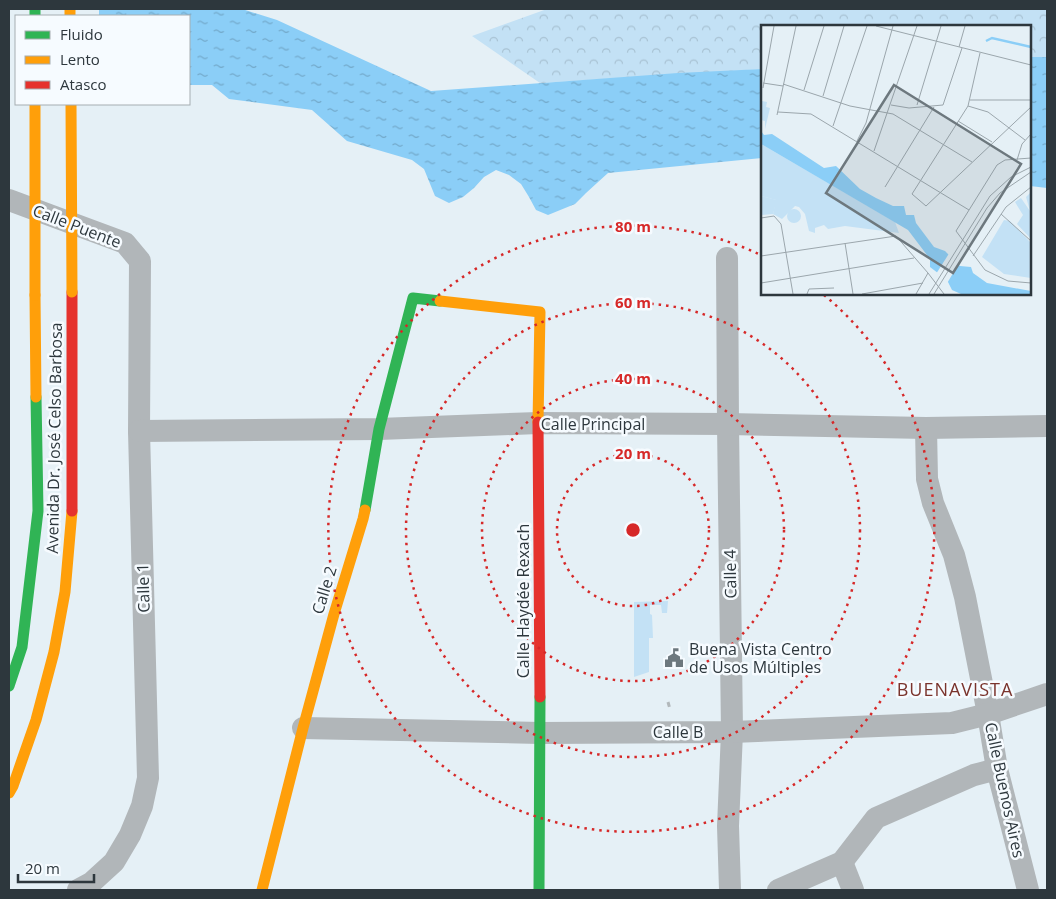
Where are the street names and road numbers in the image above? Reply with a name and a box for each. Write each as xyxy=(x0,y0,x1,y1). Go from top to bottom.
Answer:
street label: Calle Puente xyxy=(30,199,124,253)
street label: Avenida Dr. José Celso Barbosa xyxy=(41,322,67,554)
street label: Calle Principal xyxy=(541,413,645,435)
street label: Calle Haydée Rexach xyxy=(512,524,534,678)
street label: Calle 4 xyxy=(719,549,741,599)
street label: Calle 1 xyxy=(131,563,155,613)
street label: Calle 2 xyxy=(306,563,342,617)
street label: Calle Buenos Aires xyxy=(980,720,1030,860)
street label: Calle B xyxy=(653,721,703,743)

